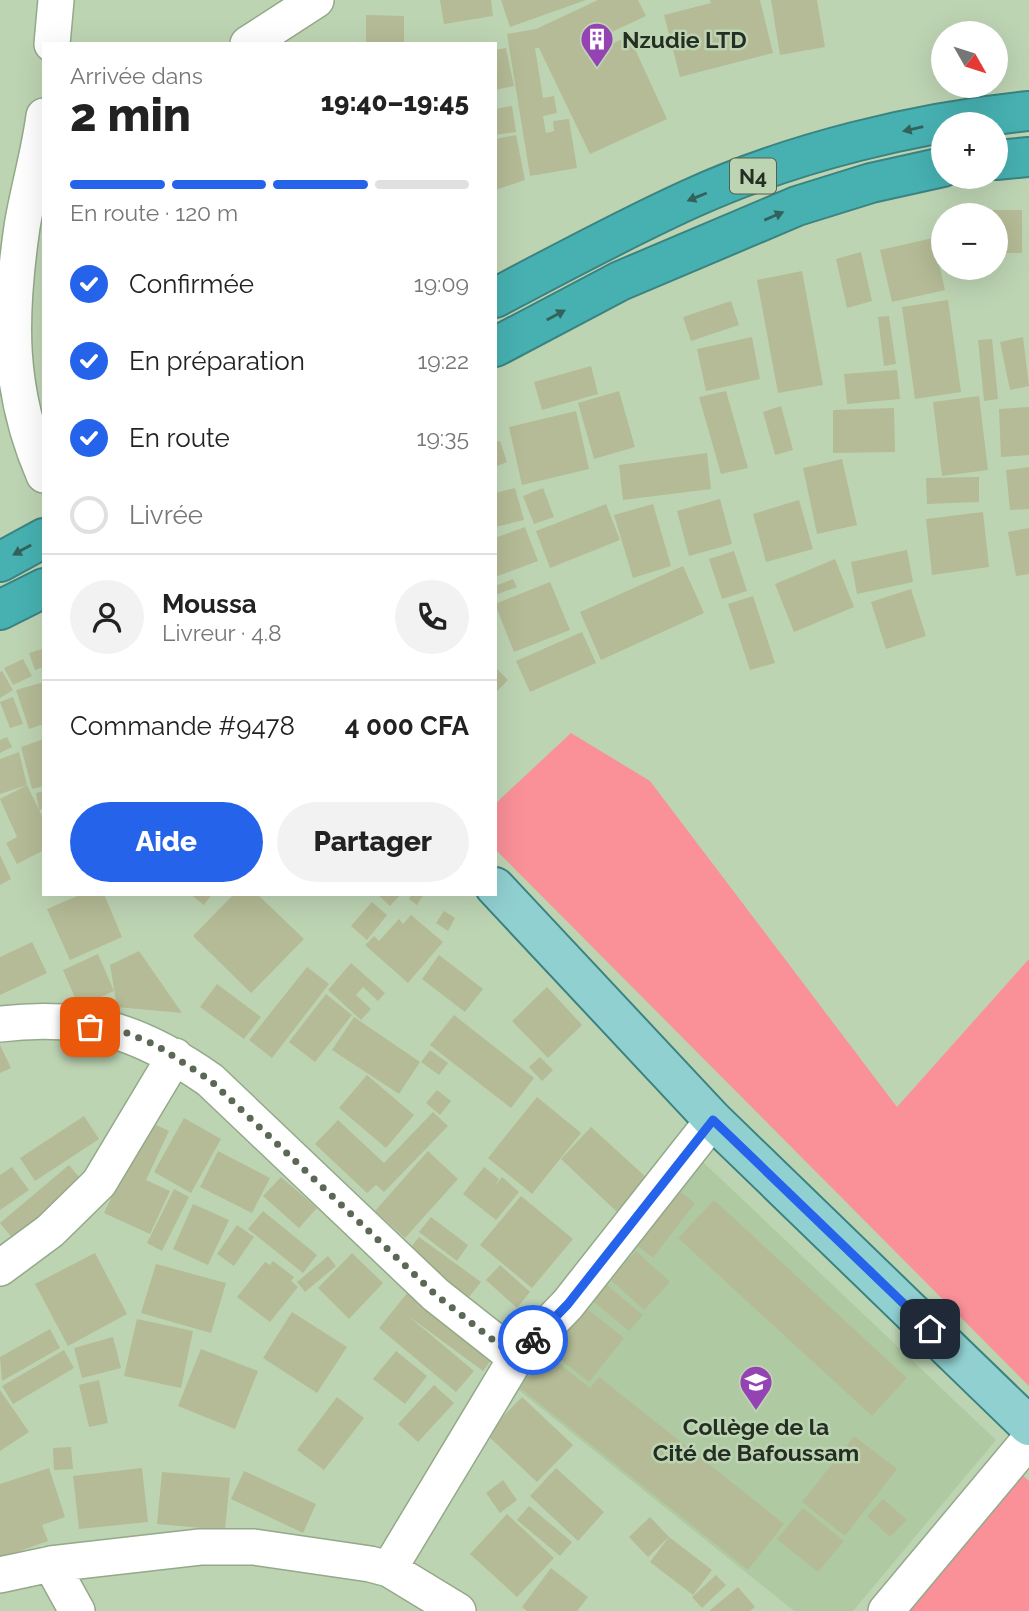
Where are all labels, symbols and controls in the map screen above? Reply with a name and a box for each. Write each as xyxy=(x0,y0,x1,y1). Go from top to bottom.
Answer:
building icon: Nzudie LTD xyxy=(578,20,616,69)
north arrow xyxy=(931,21,1008,98)
map controls xyxy=(931,21,1008,280)
place label: Nzudie LTD xyxy=(622,26,747,53)
text: Arrivée dans xyxy=(70,62,203,89)
text: 19:40–19:45 xyxy=(321,87,469,117)
text: 2 min xyxy=(70,88,191,142)
button: + xyxy=(931,112,1008,189)
one-way arrow xyxy=(902,124,924,135)
road number: N4 xyxy=(730,158,776,194)
one-way arrow xyxy=(686,192,707,203)
text: En route · 120 m xyxy=(70,199,238,226)
button: − xyxy=(931,203,1008,280)
one-way arrow xyxy=(763,210,784,221)
icon: check xyxy=(70,265,108,303)
text: Confirmée xyxy=(129,269,254,299)
text: 19:09 xyxy=(414,270,469,297)
one-way arrow xyxy=(546,309,565,321)
icon: check xyxy=(70,342,108,380)
text: En préparation xyxy=(129,346,305,376)
text: 19:22 xyxy=(417,347,469,374)
icon: check xyxy=(70,419,108,457)
text: En route xyxy=(129,423,230,453)
text: 19:35 xyxy=(417,424,469,451)
text: Livrée xyxy=(129,500,203,530)
one-way arrow xyxy=(12,544,32,556)
button: person xyxy=(70,580,144,654)
button: phone xyxy=(395,580,469,654)
text: Moussa xyxy=(162,589,257,619)
text: Livreur · 4.8 xyxy=(162,619,282,646)
text: Commande #9478 xyxy=(70,711,295,741)
text: 4 000 CFA xyxy=(345,711,469,741)
button: Aide xyxy=(70,802,263,882)
button: Partager xyxy=(277,802,469,882)
pin xyxy=(60,997,120,1057)
icon: bag xyxy=(71,1008,109,1046)
pin xyxy=(900,1299,960,1359)
courier xyxy=(498,1305,568,1375)
icon: home xyxy=(911,1310,949,1348)
icon: bike xyxy=(514,1321,552,1359)
school or university icon: Collège de la Cité de Bafoussam xyxy=(737,1363,775,1412)
place label: Collège de la Cité de Bafoussam xyxy=(653,1413,859,1466)

